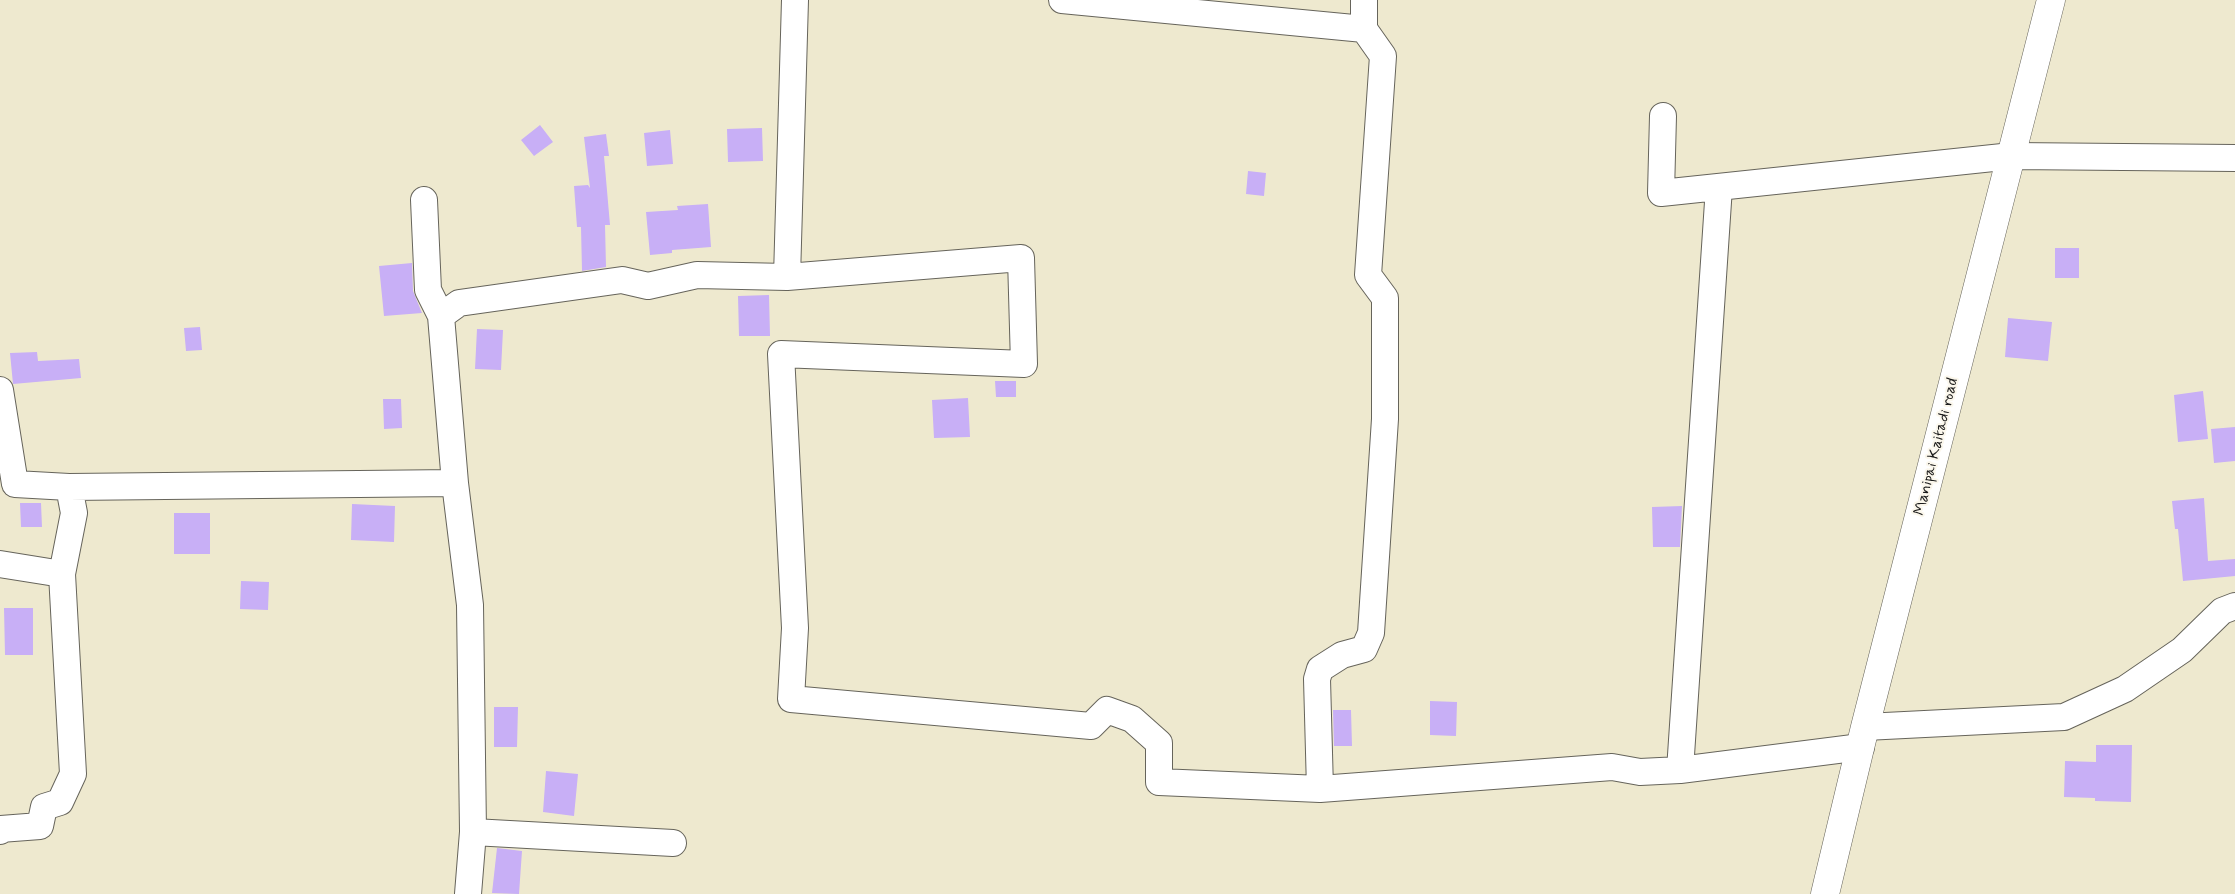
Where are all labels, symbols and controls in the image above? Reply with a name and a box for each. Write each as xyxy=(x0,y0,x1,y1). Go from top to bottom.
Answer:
street label: Manipai Kaitadi road xyxy=(1911,376,1963,518)

